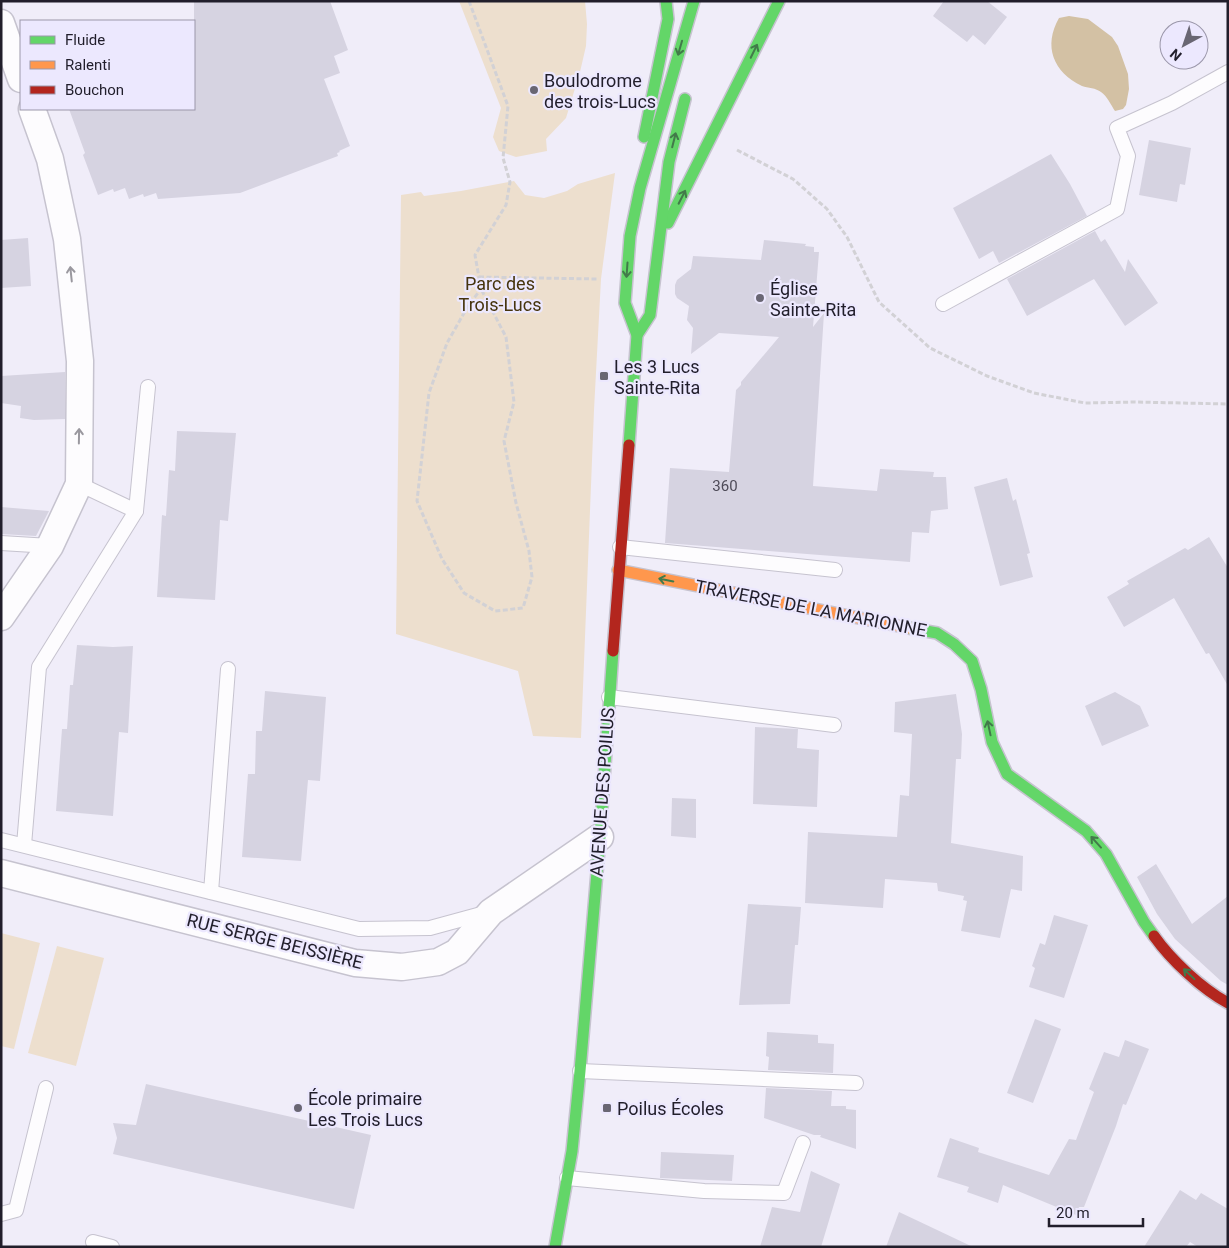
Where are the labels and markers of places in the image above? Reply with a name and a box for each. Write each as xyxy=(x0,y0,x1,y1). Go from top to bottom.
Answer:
place label: Boulodrome des trois-Lucs xyxy=(544,70,656,112)
marker: Boulodrome des trois-Lucs xyxy=(528,84,540,96)
place label: Église Sainte-Rita xyxy=(770,278,856,320)
marker: Église Sainte-Rita xyxy=(754,292,766,304)
place label: Les 3 Lucs Sainte-Rita xyxy=(614,356,700,398)
marker: Les 3 Lucs Sainte-Rita xyxy=(598,370,610,382)
place label: École primaire Les Trois Lucs xyxy=(308,1088,423,1130)
place label: Poilus Écoles xyxy=(617,1098,724,1119)
marker: École primaire Les Trois Lucs xyxy=(292,1102,304,1114)
marker: Poilus Écoles xyxy=(601,1102,613,1114)

